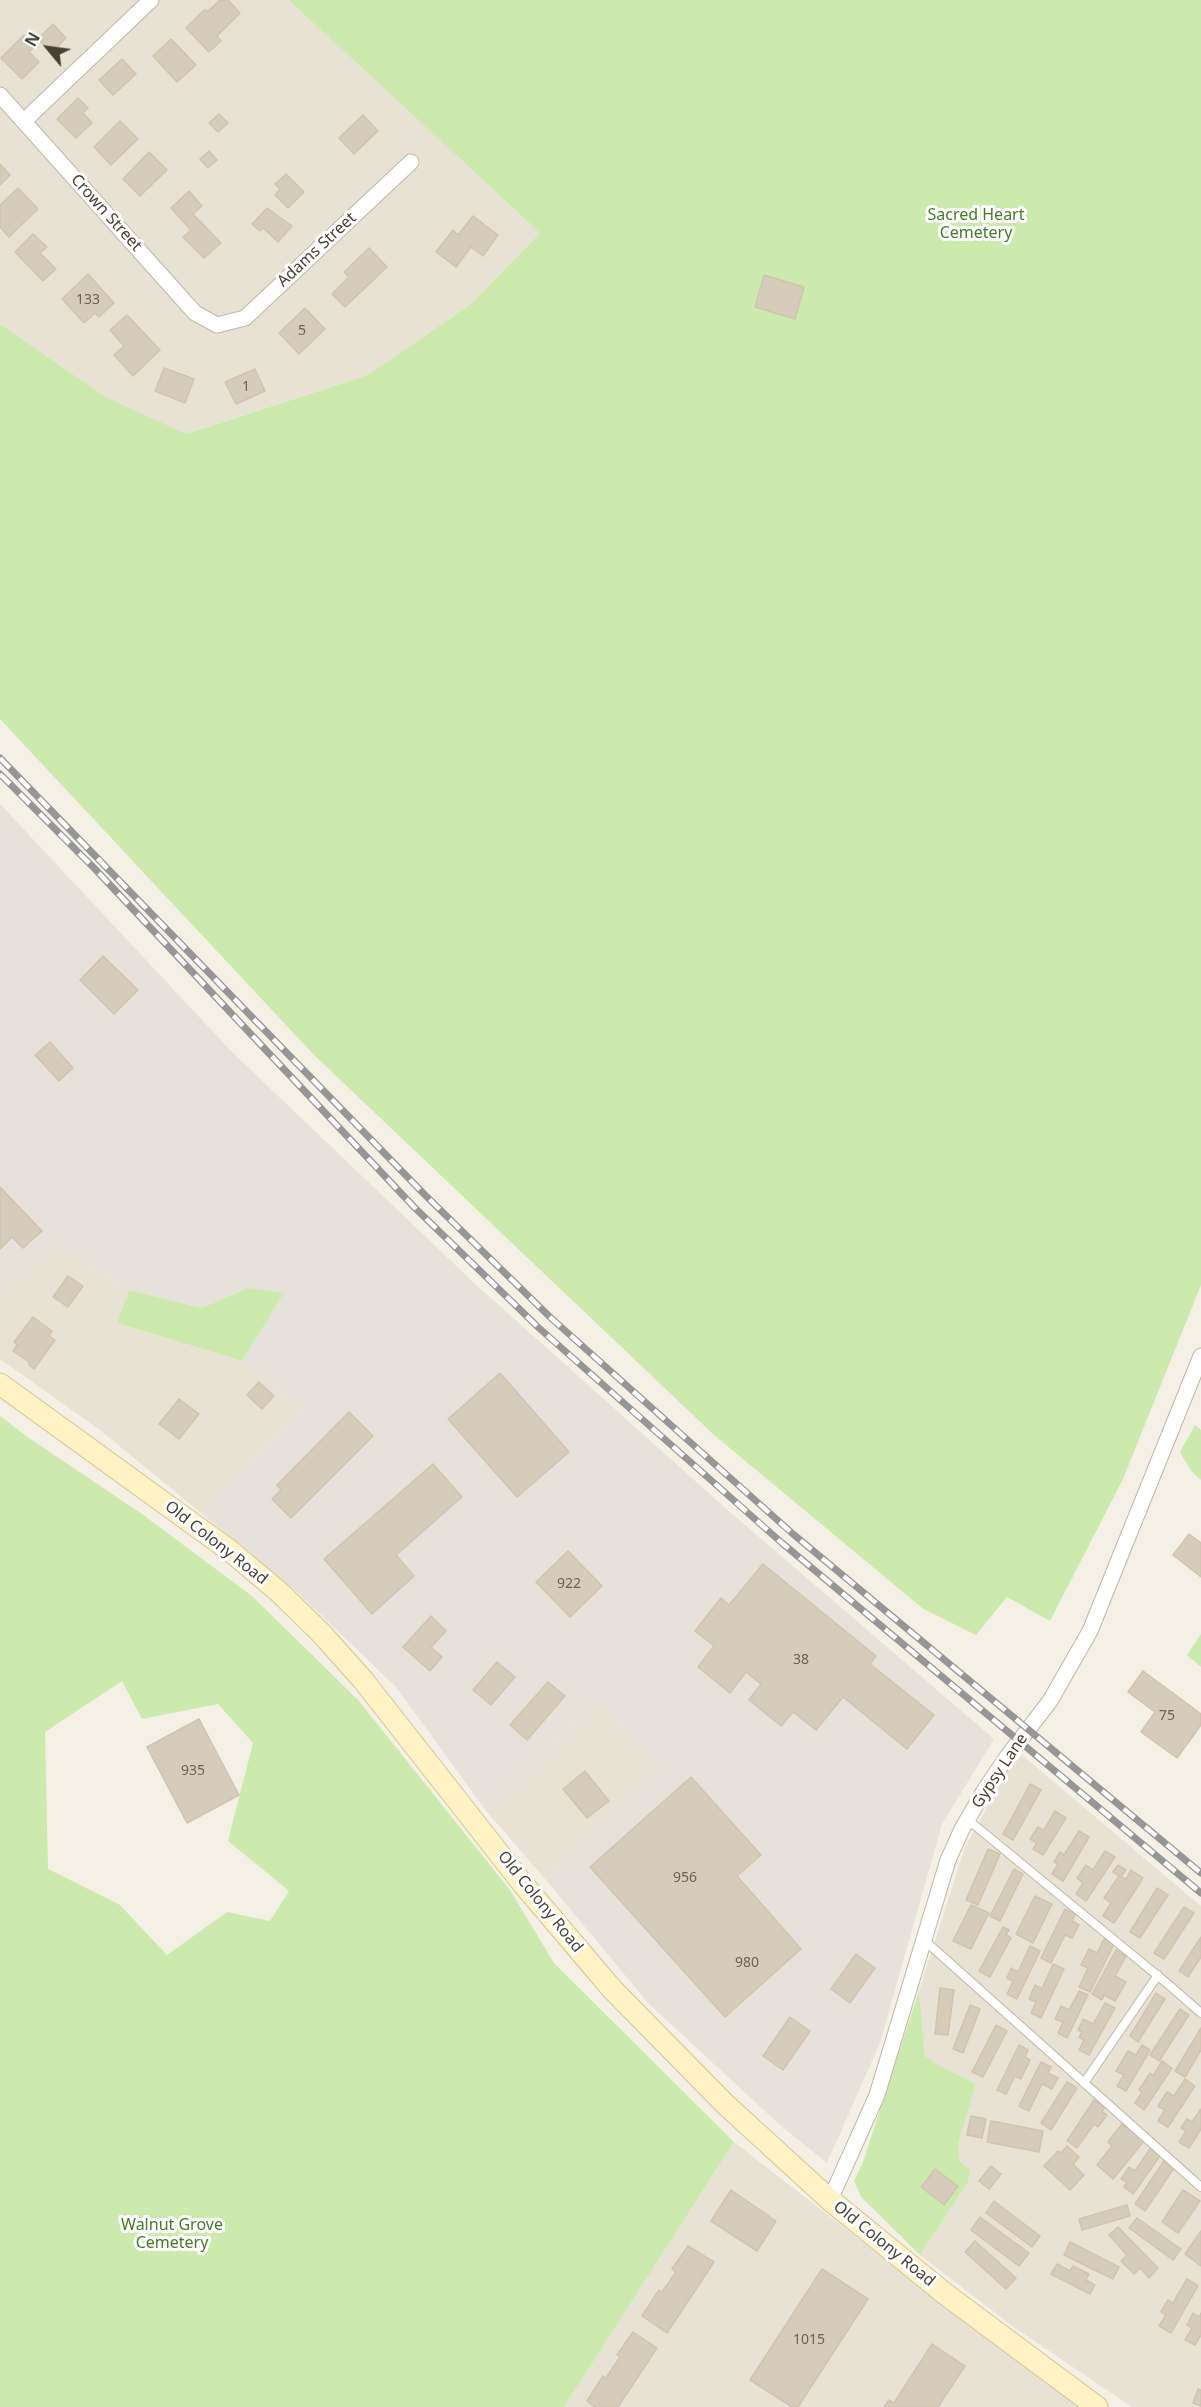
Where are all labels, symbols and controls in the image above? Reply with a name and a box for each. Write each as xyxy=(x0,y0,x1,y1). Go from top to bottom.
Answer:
north arrow xyxy=(18,18,78,78)
text: N xyxy=(19,28,45,50)
street label: Crown Street xyxy=(66,171,146,255)
park label: Sacred Heart Cemetery xyxy=(928,205,1024,243)
street label: Adams Street xyxy=(274,209,360,291)
house number: 133 xyxy=(76,292,100,308)
house number: 5 xyxy=(298,323,306,339)
house number: 1 xyxy=(242,379,250,395)
street label: Old Colony Road xyxy=(161,1497,271,1589)
house number: 922 xyxy=(557,1576,581,1592)
house number: 38 xyxy=(793,1652,809,1668)
house number: 75 xyxy=(1159,1708,1175,1724)
street label: Gypsy Lane xyxy=(968,1730,1032,1812)
house number: 935 xyxy=(181,1763,205,1779)
street label: Old Colony Road xyxy=(493,1847,587,1957)
house number: 956 xyxy=(673,1870,697,1886)
house number: 980 xyxy=(735,1955,759,1971)
street label: Old Colony Road xyxy=(829,2197,939,2291)
park label: Walnut Grove Cemetery xyxy=(121,2215,223,2253)
house number: 1015 xyxy=(793,2332,825,2348)

